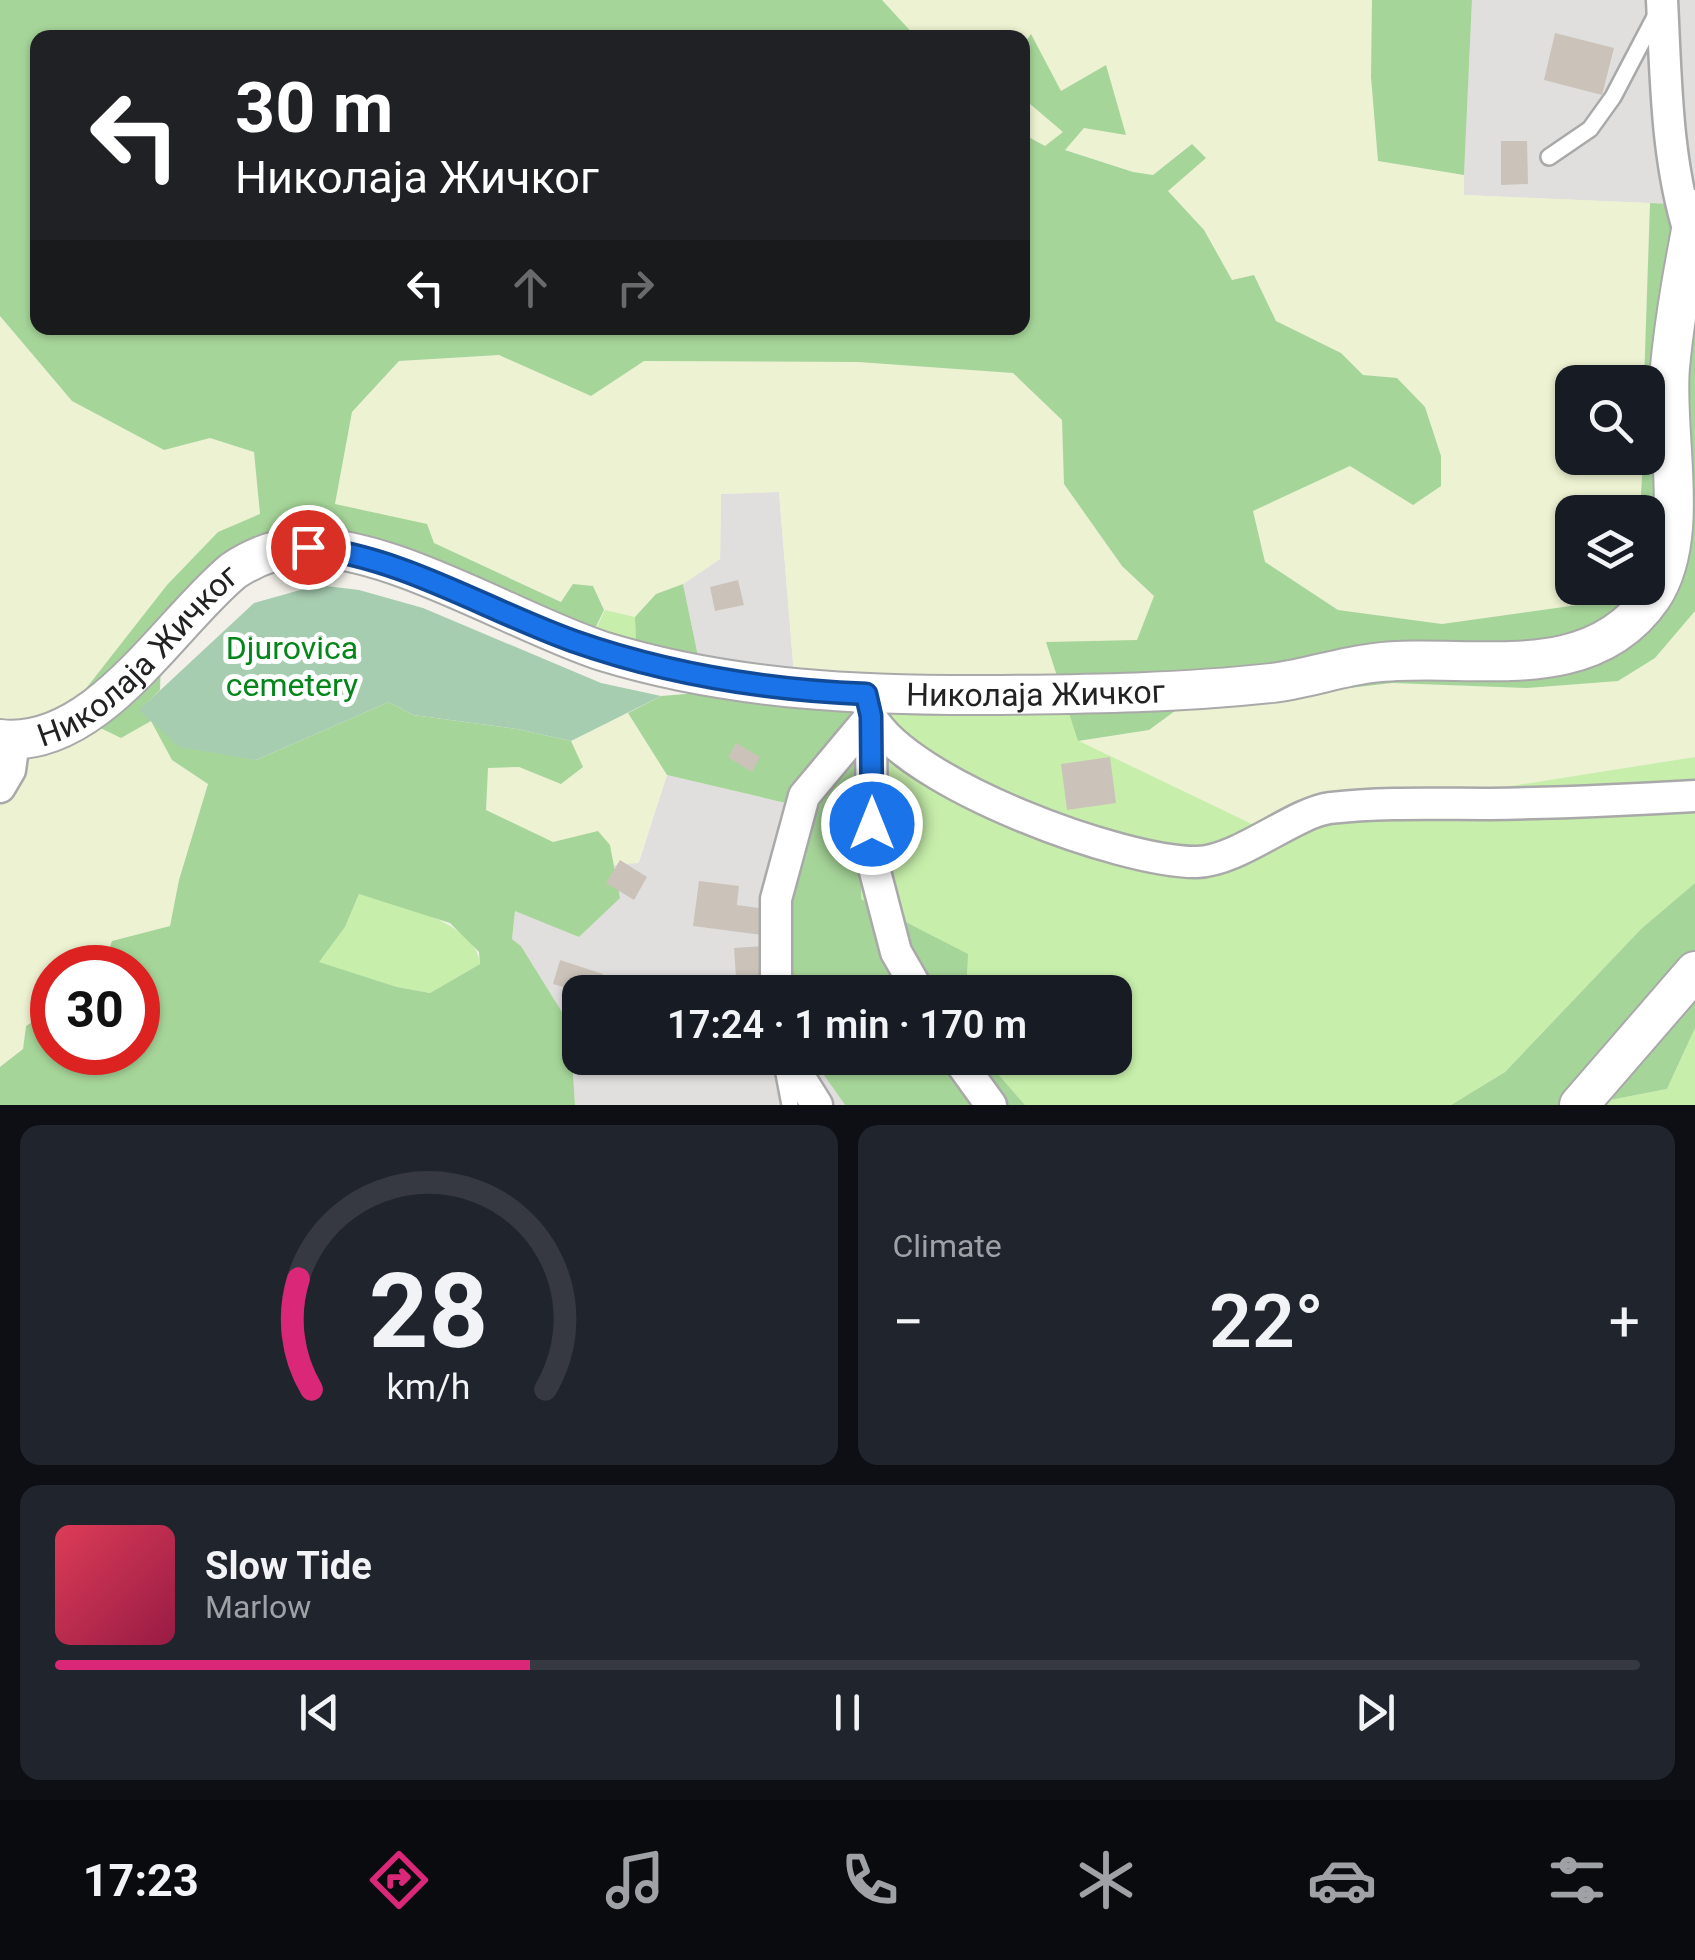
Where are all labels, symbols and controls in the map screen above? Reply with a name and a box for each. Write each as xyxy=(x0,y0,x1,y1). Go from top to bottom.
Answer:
text: 30 m xyxy=(235,67,393,149)
icon: left xyxy=(70,70,200,200)
text: Николаја Жичког xyxy=(235,151,599,204)
icon: left xyxy=(398,260,453,315)
icon: ahead xyxy=(503,260,558,315)
icon: right xyxy=(608,260,663,315)
map controls xyxy=(1555,365,1665,605)
button: search xyxy=(1555,365,1665,475)
button: layers xyxy=(1555,495,1665,605)
pin xyxy=(266,505,351,590)
icon: arrive xyxy=(281,520,336,575)
street label: Николаја Жичког xyxy=(32,556,246,755)
park label: Djurovica cemetery xyxy=(226,629,358,704)
street label: Николаја Жичког xyxy=(906,672,1166,714)
position arrow xyxy=(820,772,924,876)
speed limit sign: 30 xyxy=(30,945,160,1075)
text: 17:24 · 1 min · 170 m xyxy=(667,1003,1027,1047)
text: Climate xyxy=(893,1227,1002,1265)
text: 28 xyxy=(369,1251,488,1372)
text: 22° xyxy=(1209,1277,1324,1365)
text: − xyxy=(893,1290,924,1354)
text: + xyxy=(1609,1290,1640,1354)
text: km/h xyxy=(387,1366,471,1408)
text: Slow Tide xyxy=(205,1544,372,1588)
text: Marlow xyxy=(205,1588,311,1626)
icon: previous xyxy=(292,1685,347,1740)
icon: pause xyxy=(820,1685,875,1740)
icon: next xyxy=(1348,1685,1403,1740)
icon: directions xyxy=(364,1845,434,1915)
icon: music xyxy=(600,1845,670,1915)
icon: phone xyxy=(835,1845,905,1915)
icon: climate xyxy=(1071,1845,1141,1915)
icon: car xyxy=(1307,1845,1377,1915)
icon: filters xyxy=(1542,1845,1612,1915)
text: 17:23 xyxy=(83,1854,199,1907)

